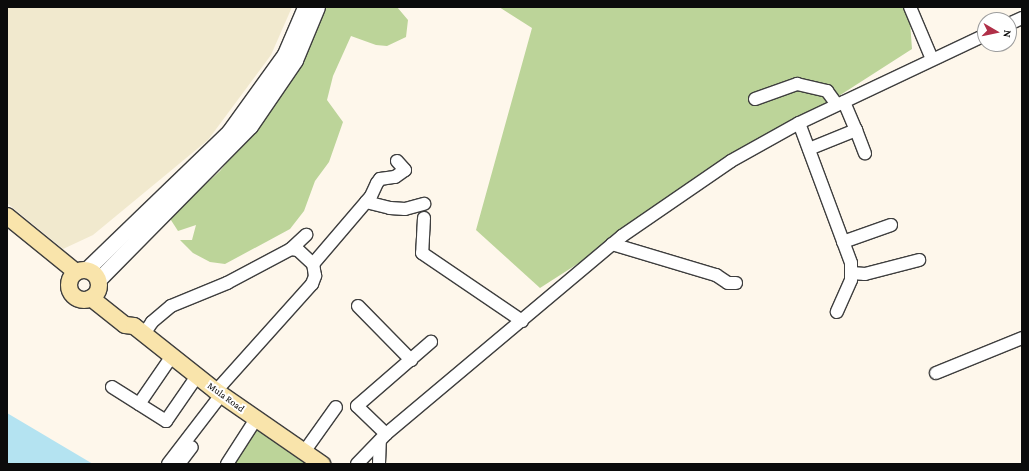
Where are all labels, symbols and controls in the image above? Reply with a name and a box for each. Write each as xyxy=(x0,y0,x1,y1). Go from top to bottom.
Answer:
north arrow xyxy=(977,12,1017,52)
text: N xyxy=(1001,29,1014,38)
street label: Mula Road xyxy=(205,380,247,414)

